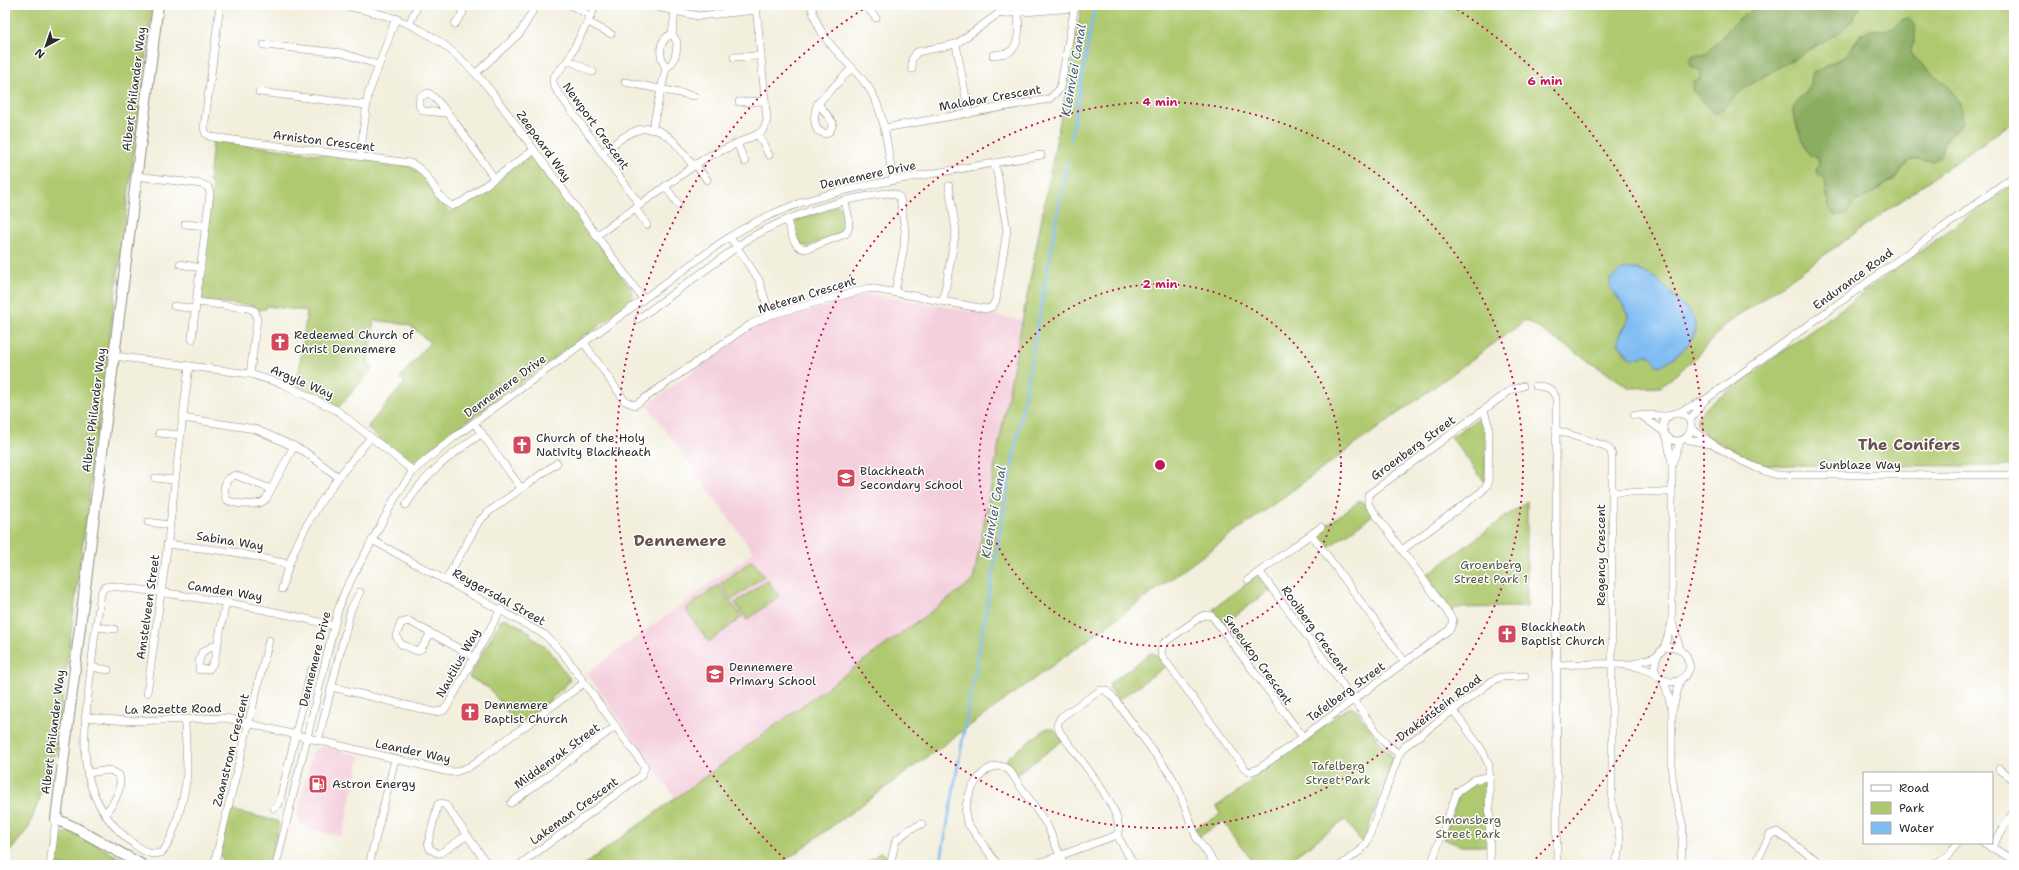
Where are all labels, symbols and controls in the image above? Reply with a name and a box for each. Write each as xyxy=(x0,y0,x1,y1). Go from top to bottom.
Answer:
water label: Kleinvlei Canal xyxy=(1057,22,1090,118)
north arrow xyxy=(26,26,66,66)
street label: Albert Philander Way xyxy=(118,26,150,152)
text: N xyxy=(32,45,48,62)
text: 6 min xyxy=(1528,73,1563,89)
street label: Newport Crescent xyxy=(559,79,633,173)
street label: Malabar Crescent xyxy=(938,81,1042,115)
text: 4 min xyxy=(1143,94,1178,110)
street label: Zeepaard Way xyxy=(513,107,575,185)
street label: Arniston Crescent xyxy=(272,127,376,155)
street label: Dennemere Drive xyxy=(818,157,918,193)
street label: Endurance Road xyxy=(1810,244,1897,313)
street label: Meteren Crescent xyxy=(756,272,858,318)
text: 2 min xyxy=(1143,276,1178,292)
place label: Redeemed Church of Christ Dennemere xyxy=(294,327,414,357)
church icon: Redeemed Church of Christ Dennemere xyxy=(269,331,291,353)
street label: Albert Philander Way xyxy=(78,347,110,473)
street label: Dennemere Drive xyxy=(461,351,549,421)
street label: Argyle Way xyxy=(268,361,336,403)
street label: Groenberg Street xyxy=(1367,412,1459,484)
place label: Church of the Holy Nativity Blackheath xyxy=(536,430,651,460)
church icon: Church of the Holy Nativity Blackheath xyxy=(511,434,533,456)
district label: The Conifers xyxy=(1858,434,1960,455)
street label: Sunblaze Way xyxy=(1819,457,1901,473)
centre of rings xyxy=(1153,458,1167,472)
place label: Blackheath Secondary School xyxy=(860,463,963,493)
water label: Kleinvlei Canal xyxy=(977,464,1010,560)
school or university icon: Blackheath Secondary School xyxy=(835,467,857,489)
street label: Regency Crescent xyxy=(1593,504,1609,606)
street label: Sabina Way xyxy=(195,528,265,554)
district label: Dennemere xyxy=(634,530,727,551)
street label: Amstelveen Street xyxy=(133,553,163,661)
park label: Groenberg Street Park 1 xyxy=(1454,557,1528,587)
street label: Reygersdal Street xyxy=(450,565,548,629)
street label: Camden Way xyxy=(186,577,264,605)
street label: Rooiberg Crescent xyxy=(1278,583,1352,677)
street label: Dennemere Drive xyxy=(295,609,335,708)
street label: Sneeukop Crescent xyxy=(1220,612,1296,708)
place label: Blackheath Baptist Church xyxy=(1521,619,1605,649)
church icon: Blackheath Baptist Church xyxy=(1496,623,1518,645)
street label: Nautilus Way xyxy=(432,625,484,701)
street label: Tafelberg Street xyxy=(1304,658,1388,726)
place label: Dennemere Primary School xyxy=(729,659,816,689)
school or university icon: Dennemere Primary School xyxy=(704,663,726,685)
street label: Albert Philander Way xyxy=(37,669,69,795)
street label: Drakenstein Road xyxy=(1393,671,1485,745)
street label: Zaanstrom Crescent xyxy=(209,692,253,808)
place label: Dennemere Baptist Church xyxy=(484,697,568,727)
street label: La Rozette Road xyxy=(124,700,222,718)
church icon: Dennemere Baptist Church xyxy=(459,701,481,723)
street label: Middenrak Street xyxy=(511,719,603,793)
street label: Leander Way xyxy=(374,735,452,767)
park label: Tafelberg Street Park xyxy=(1305,758,1371,788)
legend xyxy=(1863,772,1993,844)
fuel station icon: Astron Energy xyxy=(307,773,329,795)
street label: Lakeman Crescent xyxy=(527,774,621,848)
place label: Astron Energy xyxy=(332,776,416,792)
text: Road xyxy=(1899,780,1930,796)
text: Park xyxy=(1899,800,1925,816)
park label: Simonsberg Street Park xyxy=(1435,812,1501,842)
text: Water xyxy=(1899,820,1935,836)

